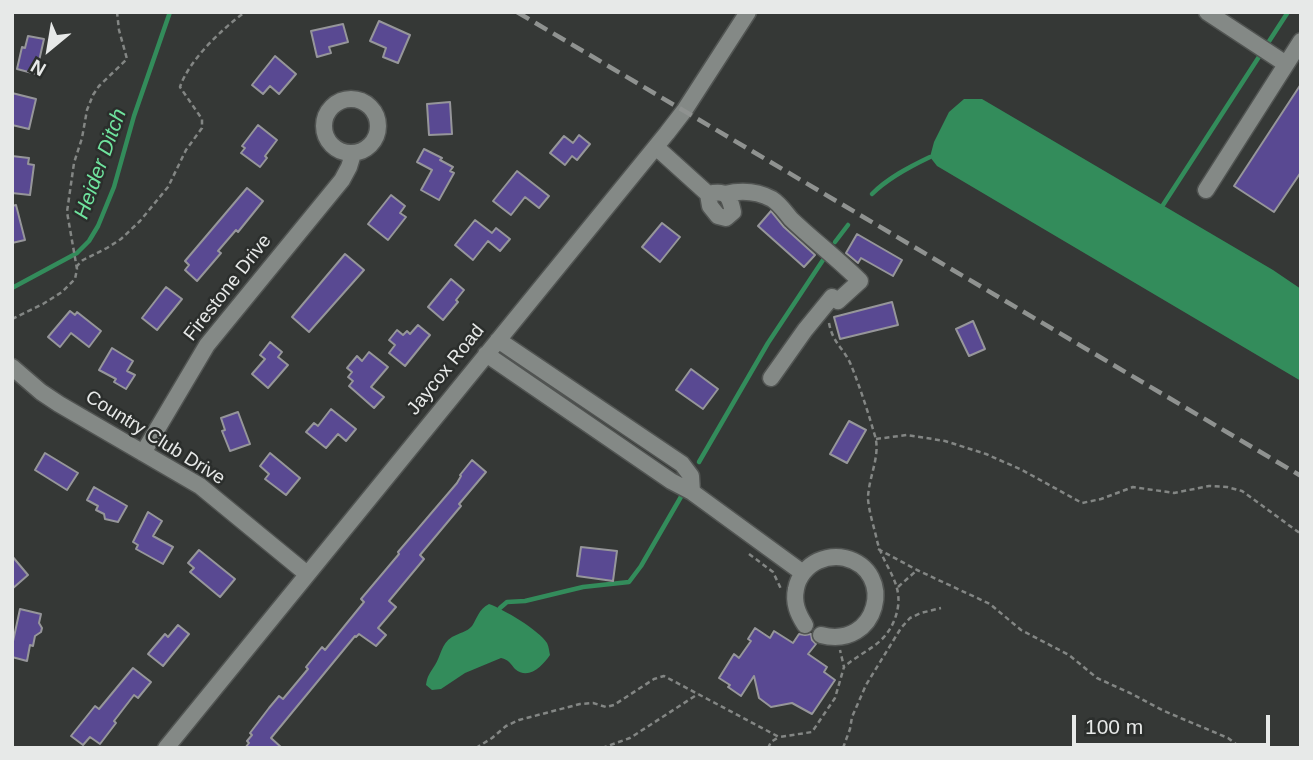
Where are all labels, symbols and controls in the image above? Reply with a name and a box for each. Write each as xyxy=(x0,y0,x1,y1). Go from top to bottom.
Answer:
north arrow xyxy=(14,14,84,84)
text: N xyxy=(27,55,49,80)
water label: Heider Ditch xyxy=(69,105,133,223)
street label: Firestone Drive xyxy=(179,230,277,346)
street label: Jaycox Road xyxy=(403,320,489,420)
street label: Country Club Drive xyxy=(81,386,229,490)
scale bar xyxy=(1075,700,1273,744)
text: 100 m xyxy=(1085,715,1143,738)

